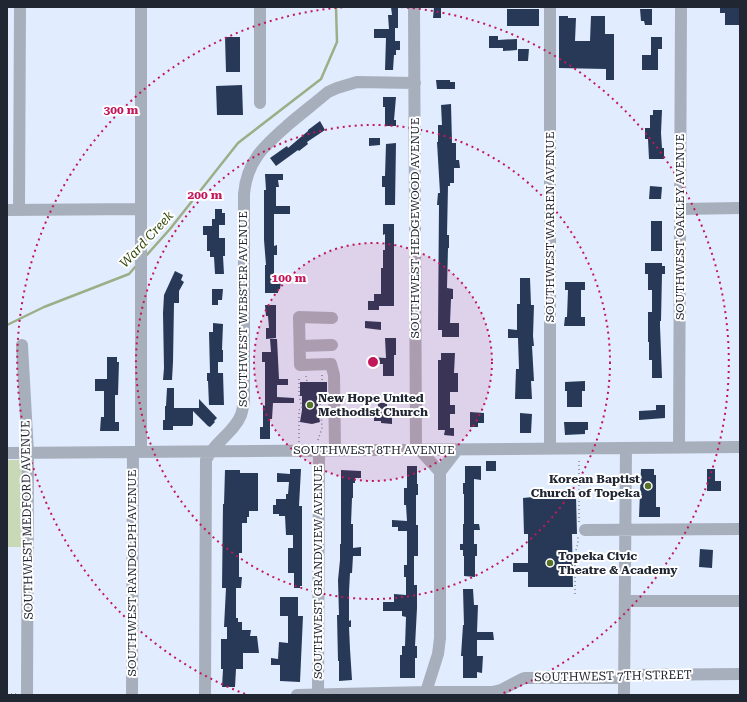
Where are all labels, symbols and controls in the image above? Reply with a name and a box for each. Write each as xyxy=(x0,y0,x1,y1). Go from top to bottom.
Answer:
text: 300 m xyxy=(104,103,139,117)
street label: SOUTHWEST HEDGEWOOD AVENUE xyxy=(408,118,422,338)
street label: SOUTHWEST WARREN AVENUE xyxy=(543,132,557,322)
street label: SOUTHWEST OAKLEY AVENUE xyxy=(673,134,687,320)
text: 200 m xyxy=(188,188,223,202)
water label: Ward Creek xyxy=(116,207,177,271)
street label: SOUTHWEST WEBSTER AVENUE xyxy=(236,211,250,407)
text: 100 m xyxy=(272,271,307,285)
centre of rings xyxy=(366,355,380,369)
place label: New Hope United Methodist Church xyxy=(318,391,428,419)
marker: New Hope United Methodist Church xyxy=(305,400,315,410)
street label: SOUTHWEST MEDFORD AVENUE xyxy=(18,420,36,620)
street label: SOUTHWEST 8TH AVENUE xyxy=(293,443,455,457)
street label: SOUTHWEST GRANDVIEW AVENUE xyxy=(311,465,325,679)
street label: SOUTHWEST RANDOLPH AVENUE xyxy=(125,470,139,676)
place label: Korean Baptist Church of Topeka xyxy=(531,472,640,500)
marker: Korean Baptist Church of Topeka xyxy=(643,481,653,491)
place label: Topeka Civic Theatre & Academy xyxy=(558,549,678,577)
marker: Topeka Civic Theatre & Academy xyxy=(545,558,555,568)
street label: SOUTHWEST 7TH STREET xyxy=(534,668,692,684)

